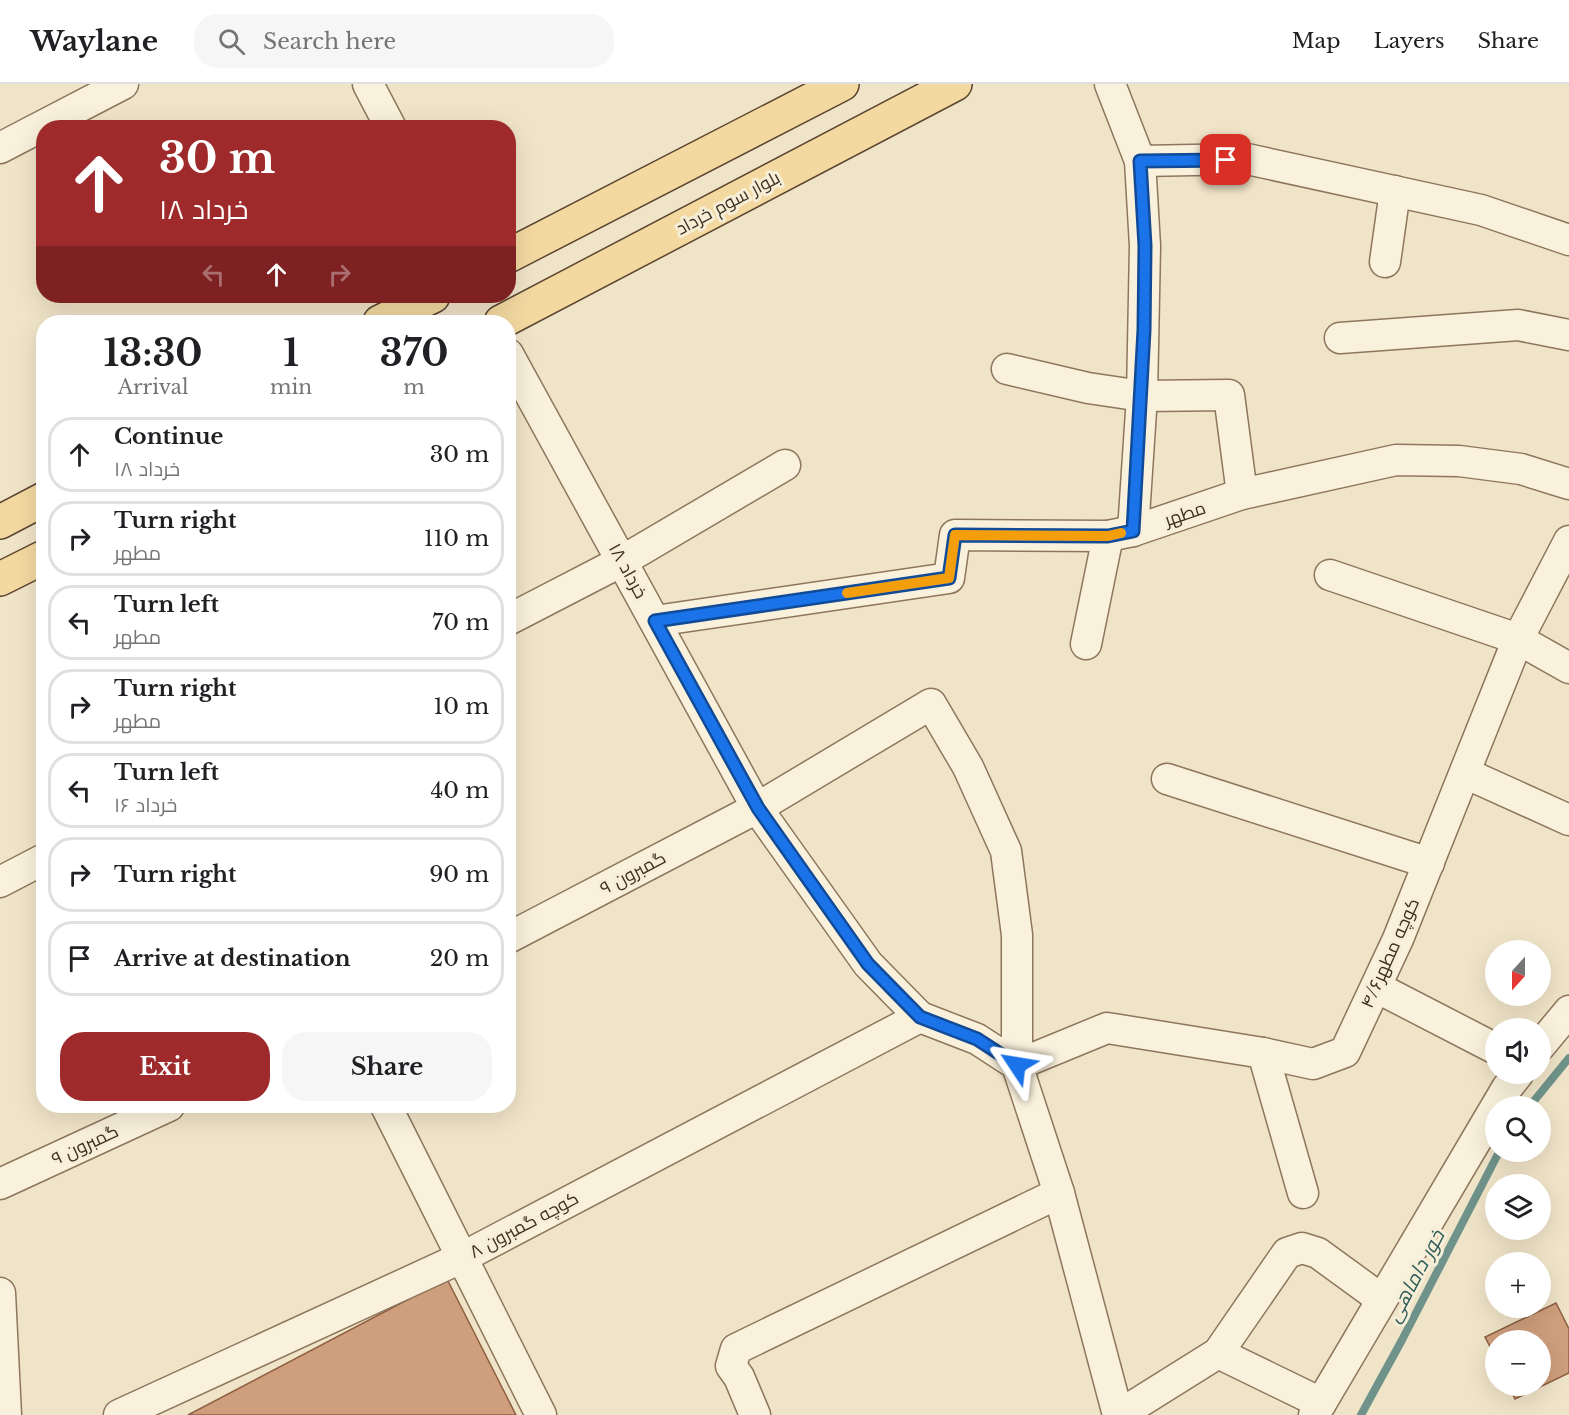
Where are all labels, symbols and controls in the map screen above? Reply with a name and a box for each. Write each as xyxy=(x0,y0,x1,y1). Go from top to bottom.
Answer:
search box xyxy=(194,14,614,68)
text: Waylane xyxy=(30,24,158,59)
icon: search xyxy=(215,25,248,58)
text: Search here xyxy=(263,28,396,55)
text: Map xyxy=(1292,28,1341,54)
text: Layers xyxy=(1374,28,1445,54)
text: Share xyxy=(1478,28,1539,54)
text: 30 m xyxy=(159,132,275,184)
pin xyxy=(1200,134,1251,185)
icon: arrive xyxy=(1209,143,1242,176)
icon: ahead xyxy=(60,144,138,222)
street label: بلوار سوم خرداد xyxy=(672,166,784,241)
text: خرداد ۱۸ xyxy=(159,193,248,226)
icon: left xyxy=(197,258,230,291)
icon: ahead xyxy=(260,258,293,291)
icon: right xyxy=(323,258,356,291)
text: 13:30 xyxy=(104,331,203,376)
text: 1 xyxy=(283,331,299,376)
text: 370 xyxy=(380,331,448,376)
text: Arrival xyxy=(118,375,188,399)
text: min xyxy=(270,375,312,399)
text: m xyxy=(403,375,425,399)
text: Continue xyxy=(114,423,223,450)
icon: ahead xyxy=(63,438,96,471)
text: 30 m xyxy=(430,441,489,468)
text: خرداد ۱۸ xyxy=(114,457,180,481)
street label: مطهر xyxy=(1160,497,1209,532)
text: Turn right xyxy=(114,507,236,534)
icon: right xyxy=(63,522,96,555)
text: 110 m xyxy=(424,525,489,552)
street label: خرداد ۱۸ xyxy=(604,540,652,602)
text: مطهر xyxy=(114,541,161,565)
text: Turn left xyxy=(114,591,219,618)
icon: left xyxy=(63,606,96,639)
text: 70 m xyxy=(432,609,489,636)
text: مطهر xyxy=(114,625,161,649)
text: Turn right xyxy=(114,675,236,702)
icon: right xyxy=(63,690,96,723)
text: 10 m xyxy=(434,693,489,720)
text: مطهر xyxy=(114,709,161,733)
text: Turn left xyxy=(114,759,219,786)
icon: left xyxy=(63,774,96,807)
text: 40 m xyxy=(431,777,489,804)
text: خرداد ۱۶ xyxy=(114,793,177,817)
street label: گمبرون ۹ xyxy=(596,847,670,899)
icon: right xyxy=(63,858,96,891)
text: Turn right xyxy=(114,861,236,888)
text: 90 m xyxy=(429,861,489,888)
street label: کوچه مطهر۴/۶ xyxy=(1356,894,1425,1012)
north arrow xyxy=(1485,940,1551,1006)
map controls xyxy=(1485,940,1551,1396)
icon: arrive xyxy=(63,942,96,975)
text: Arrive at destination xyxy=(114,945,351,972)
text: 20 m xyxy=(430,945,489,972)
button: sound xyxy=(1485,1018,1551,1084)
button: Exit xyxy=(60,1032,270,1101)
button: Share xyxy=(282,1032,492,1101)
position arrow xyxy=(985,1033,1049,1097)
button: search xyxy=(1485,1096,1551,1162)
street label: گمبرون ۹ xyxy=(48,1120,122,1170)
button: layers xyxy=(1485,1174,1551,1240)
street label: کوچه گمبرون ۸ xyxy=(466,1187,583,1264)
water label: خور داماهی xyxy=(1381,1225,1450,1326)
button: + xyxy=(1485,1252,1551,1318)
button: − xyxy=(1485,1330,1551,1396)

